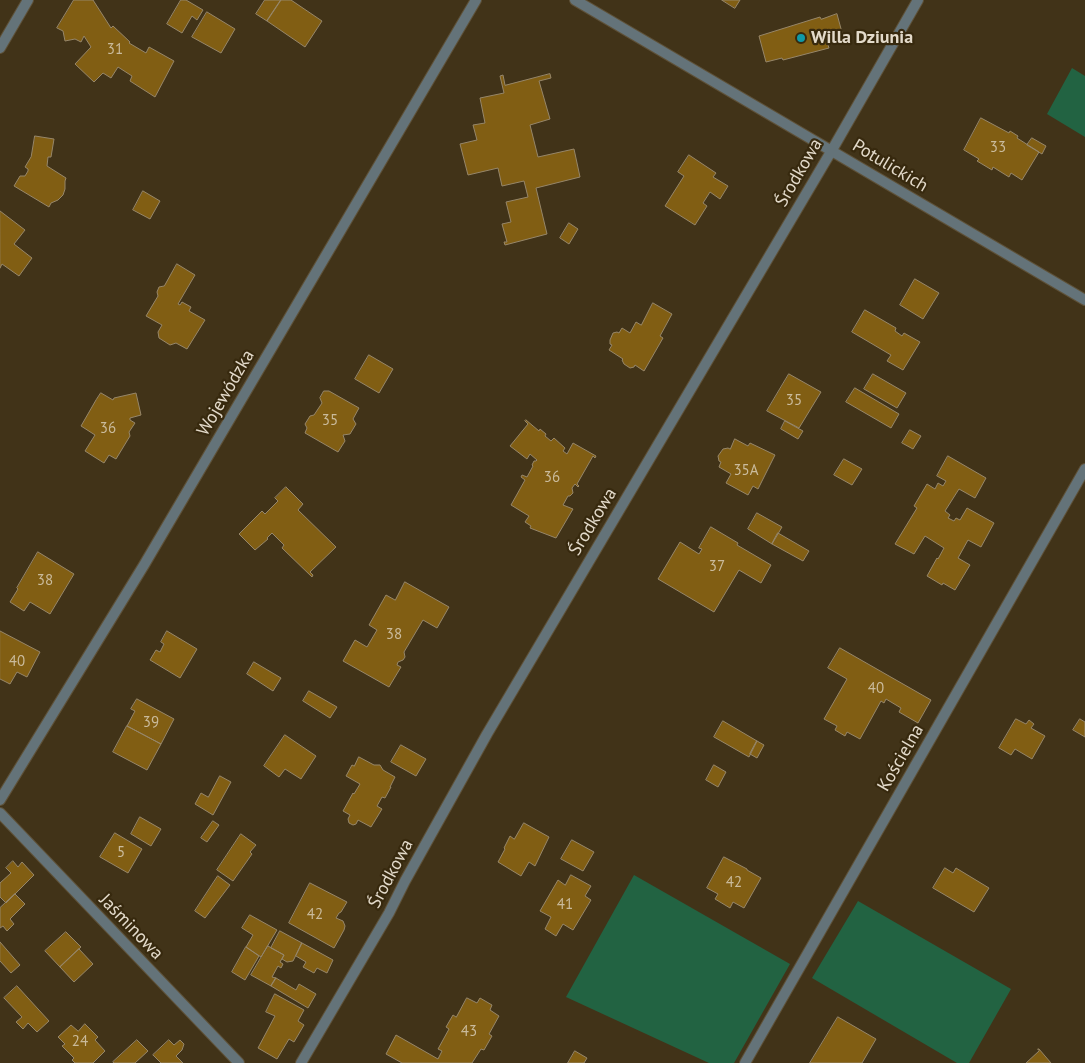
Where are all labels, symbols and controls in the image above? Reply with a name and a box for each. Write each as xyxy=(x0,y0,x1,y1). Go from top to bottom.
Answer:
place label: Willa Dziunia xyxy=(811,27,913,49)
marker: Willa Dziunia xyxy=(795,32,807,44)
house number: 31 xyxy=(107,41,123,59)
street label: Środkowa xyxy=(771,135,827,211)
street label: Potulickich xyxy=(848,135,932,197)
house number: 33 xyxy=(990,139,1006,157)
street label: Wojewódzka xyxy=(193,346,259,440)
house number: 35 xyxy=(786,392,802,410)
house number: 35 xyxy=(322,412,338,430)
house number: 36 xyxy=(100,420,116,438)
house number: 35A xyxy=(733,462,759,480)
house number: 36 xyxy=(544,469,560,487)
street label: Środkowa xyxy=(564,484,622,560)
house number: 37 xyxy=(709,558,725,576)
house number: 38 xyxy=(37,572,53,590)
house number: 38 xyxy=(386,626,402,644)
house number: 40 xyxy=(9,653,25,671)
house number: 40 xyxy=(868,680,884,698)
house number: 39 xyxy=(143,714,159,732)
street label: Kościelna xyxy=(873,721,929,795)
street label: Środkowa xyxy=(364,836,418,912)
house number: 5 xyxy=(117,844,125,862)
house number: 42 xyxy=(726,874,742,892)
street label: Jaśminowa xyxy=(95,890,167,964)
house number: 41 xyxy=(557,896,573,914)
house number: 42 xyxy=(307,906,323,924)
house number: 43 xyxy=(461,1023,477,1041)
house number: 24 xyxy=(72,1033,88,1051)

